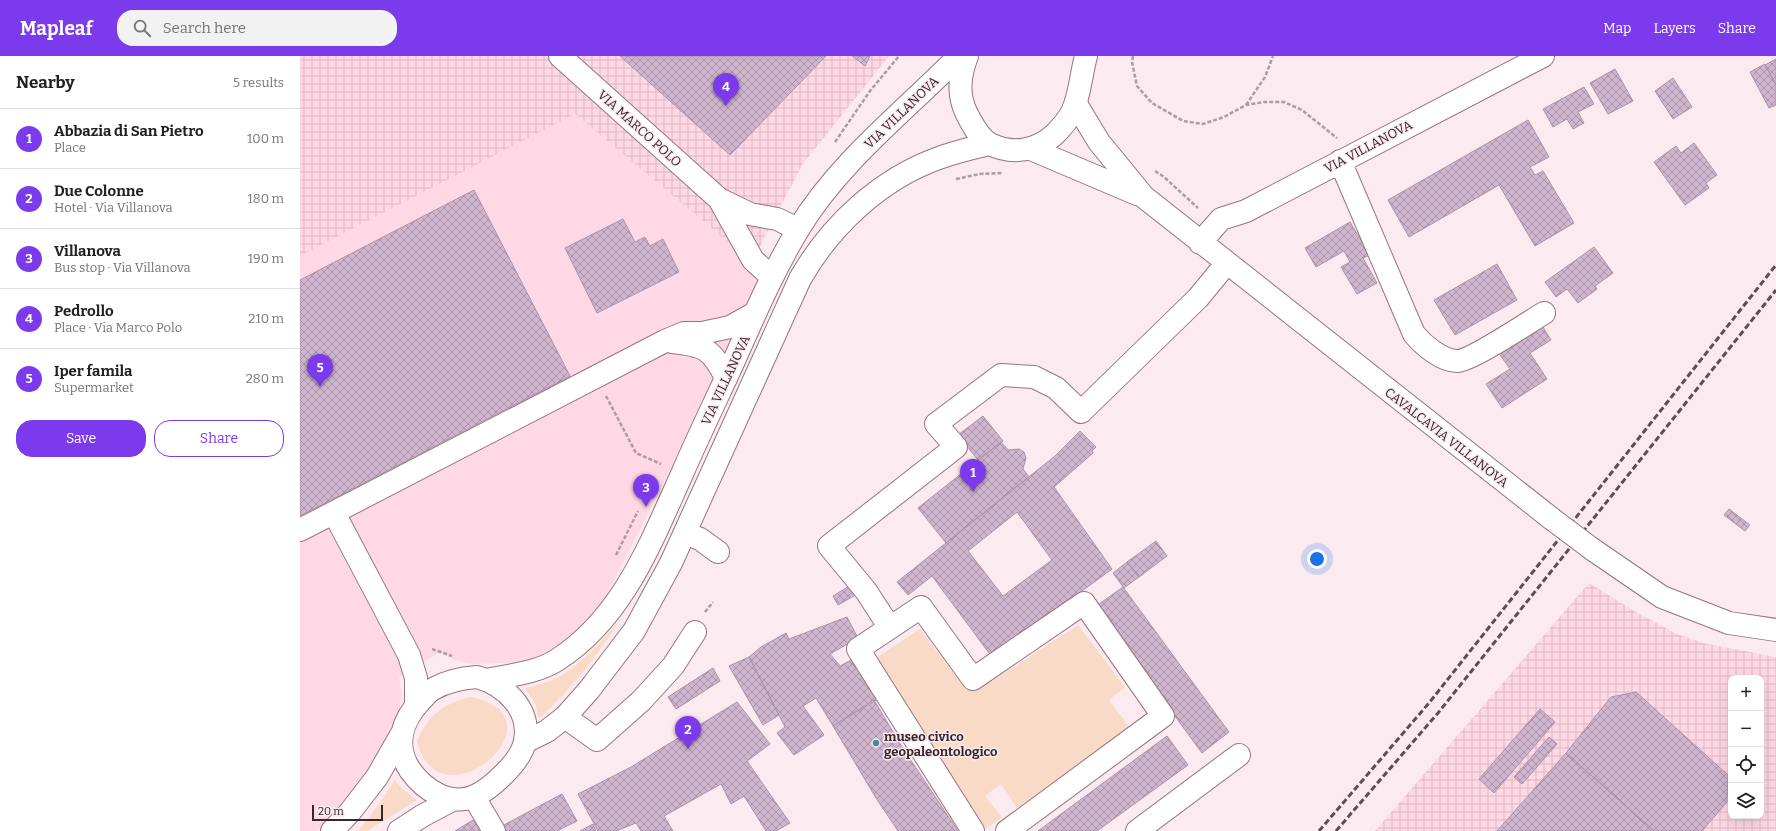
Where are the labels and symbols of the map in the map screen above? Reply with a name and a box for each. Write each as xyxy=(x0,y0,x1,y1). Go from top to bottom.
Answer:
pin: 4 xyxy=(713,73,739,106)
street label: VIA VILLANOVA xyxy=(861,73,942,152)
street label: VIA MARCO POLO xyxy=(595,87,684,170)
street label: VIA VILLANOVA xyxy=(1322,117,1415,176)
street label: VIA VILLANOVA xyxy=(698,332,753,428)
pin: 5 xyxy=(307,354,333,387)
street label: CAVALCAVIA VILLANOVA xyxy=(1382,384,1512,491)
pin: 1 xyxy=(960,459,986,492)
pin: 3 xyxy=(633,474,659,507)
your location xyxy=(1307,549,1327,569)
pin: 2 xyxy=(675,716,701,749)
place label: museo civico geopaleontologico xyxy=(884,729,998,759)
marker: museo civico geopaleontologico xyxy=(871,738,881,748)
scale bar xyxy=(312,803,383,822)

